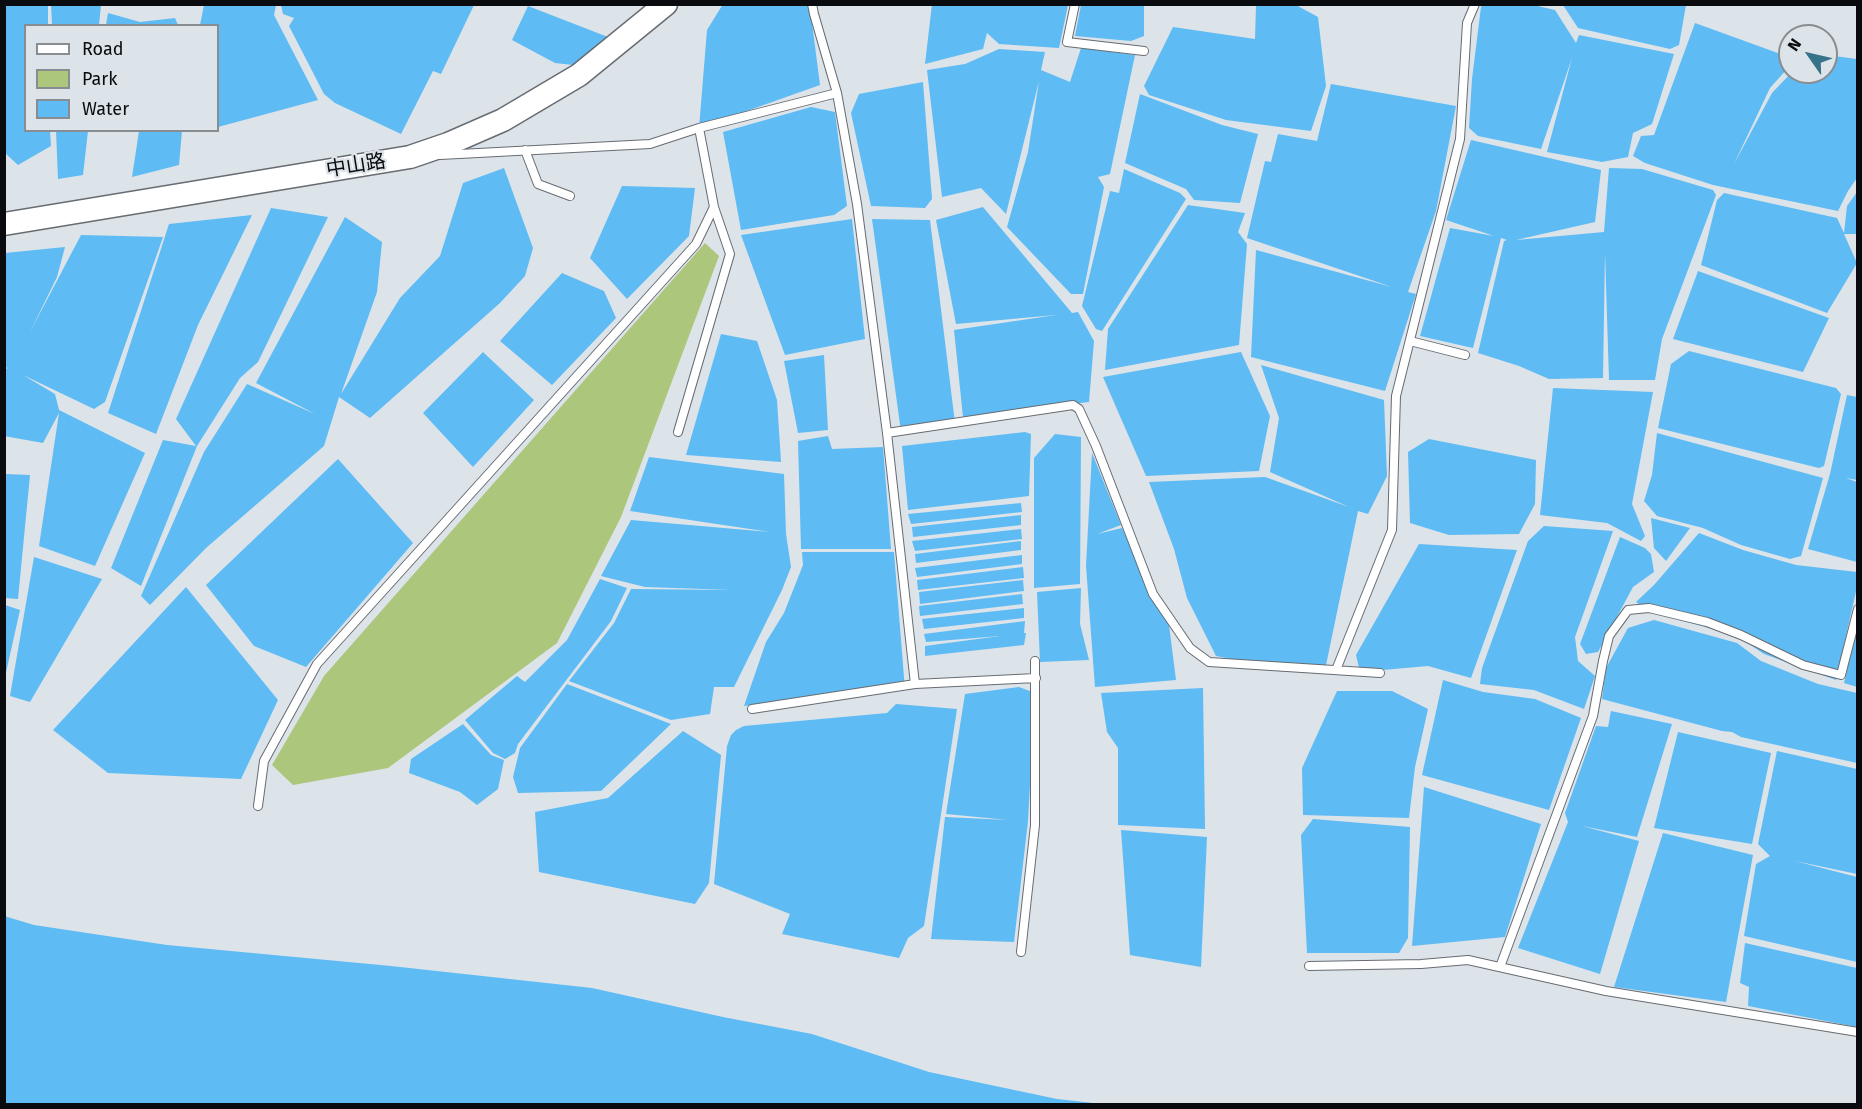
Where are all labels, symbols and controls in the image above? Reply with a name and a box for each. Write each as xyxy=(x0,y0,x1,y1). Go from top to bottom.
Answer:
legend xyxy=(24,24,219,132)
north arrow xyxy=(1778,24,1838,84)
text: N xyxy=(1783,35,1805,54)
text: Road xyxy=(82,38,124,60)
text: Park xyxy=(82,68,117,90)
text: Water xyxy=(82,98,129,120)
street label: 中山路 xyxy=(324,149,388,183)

